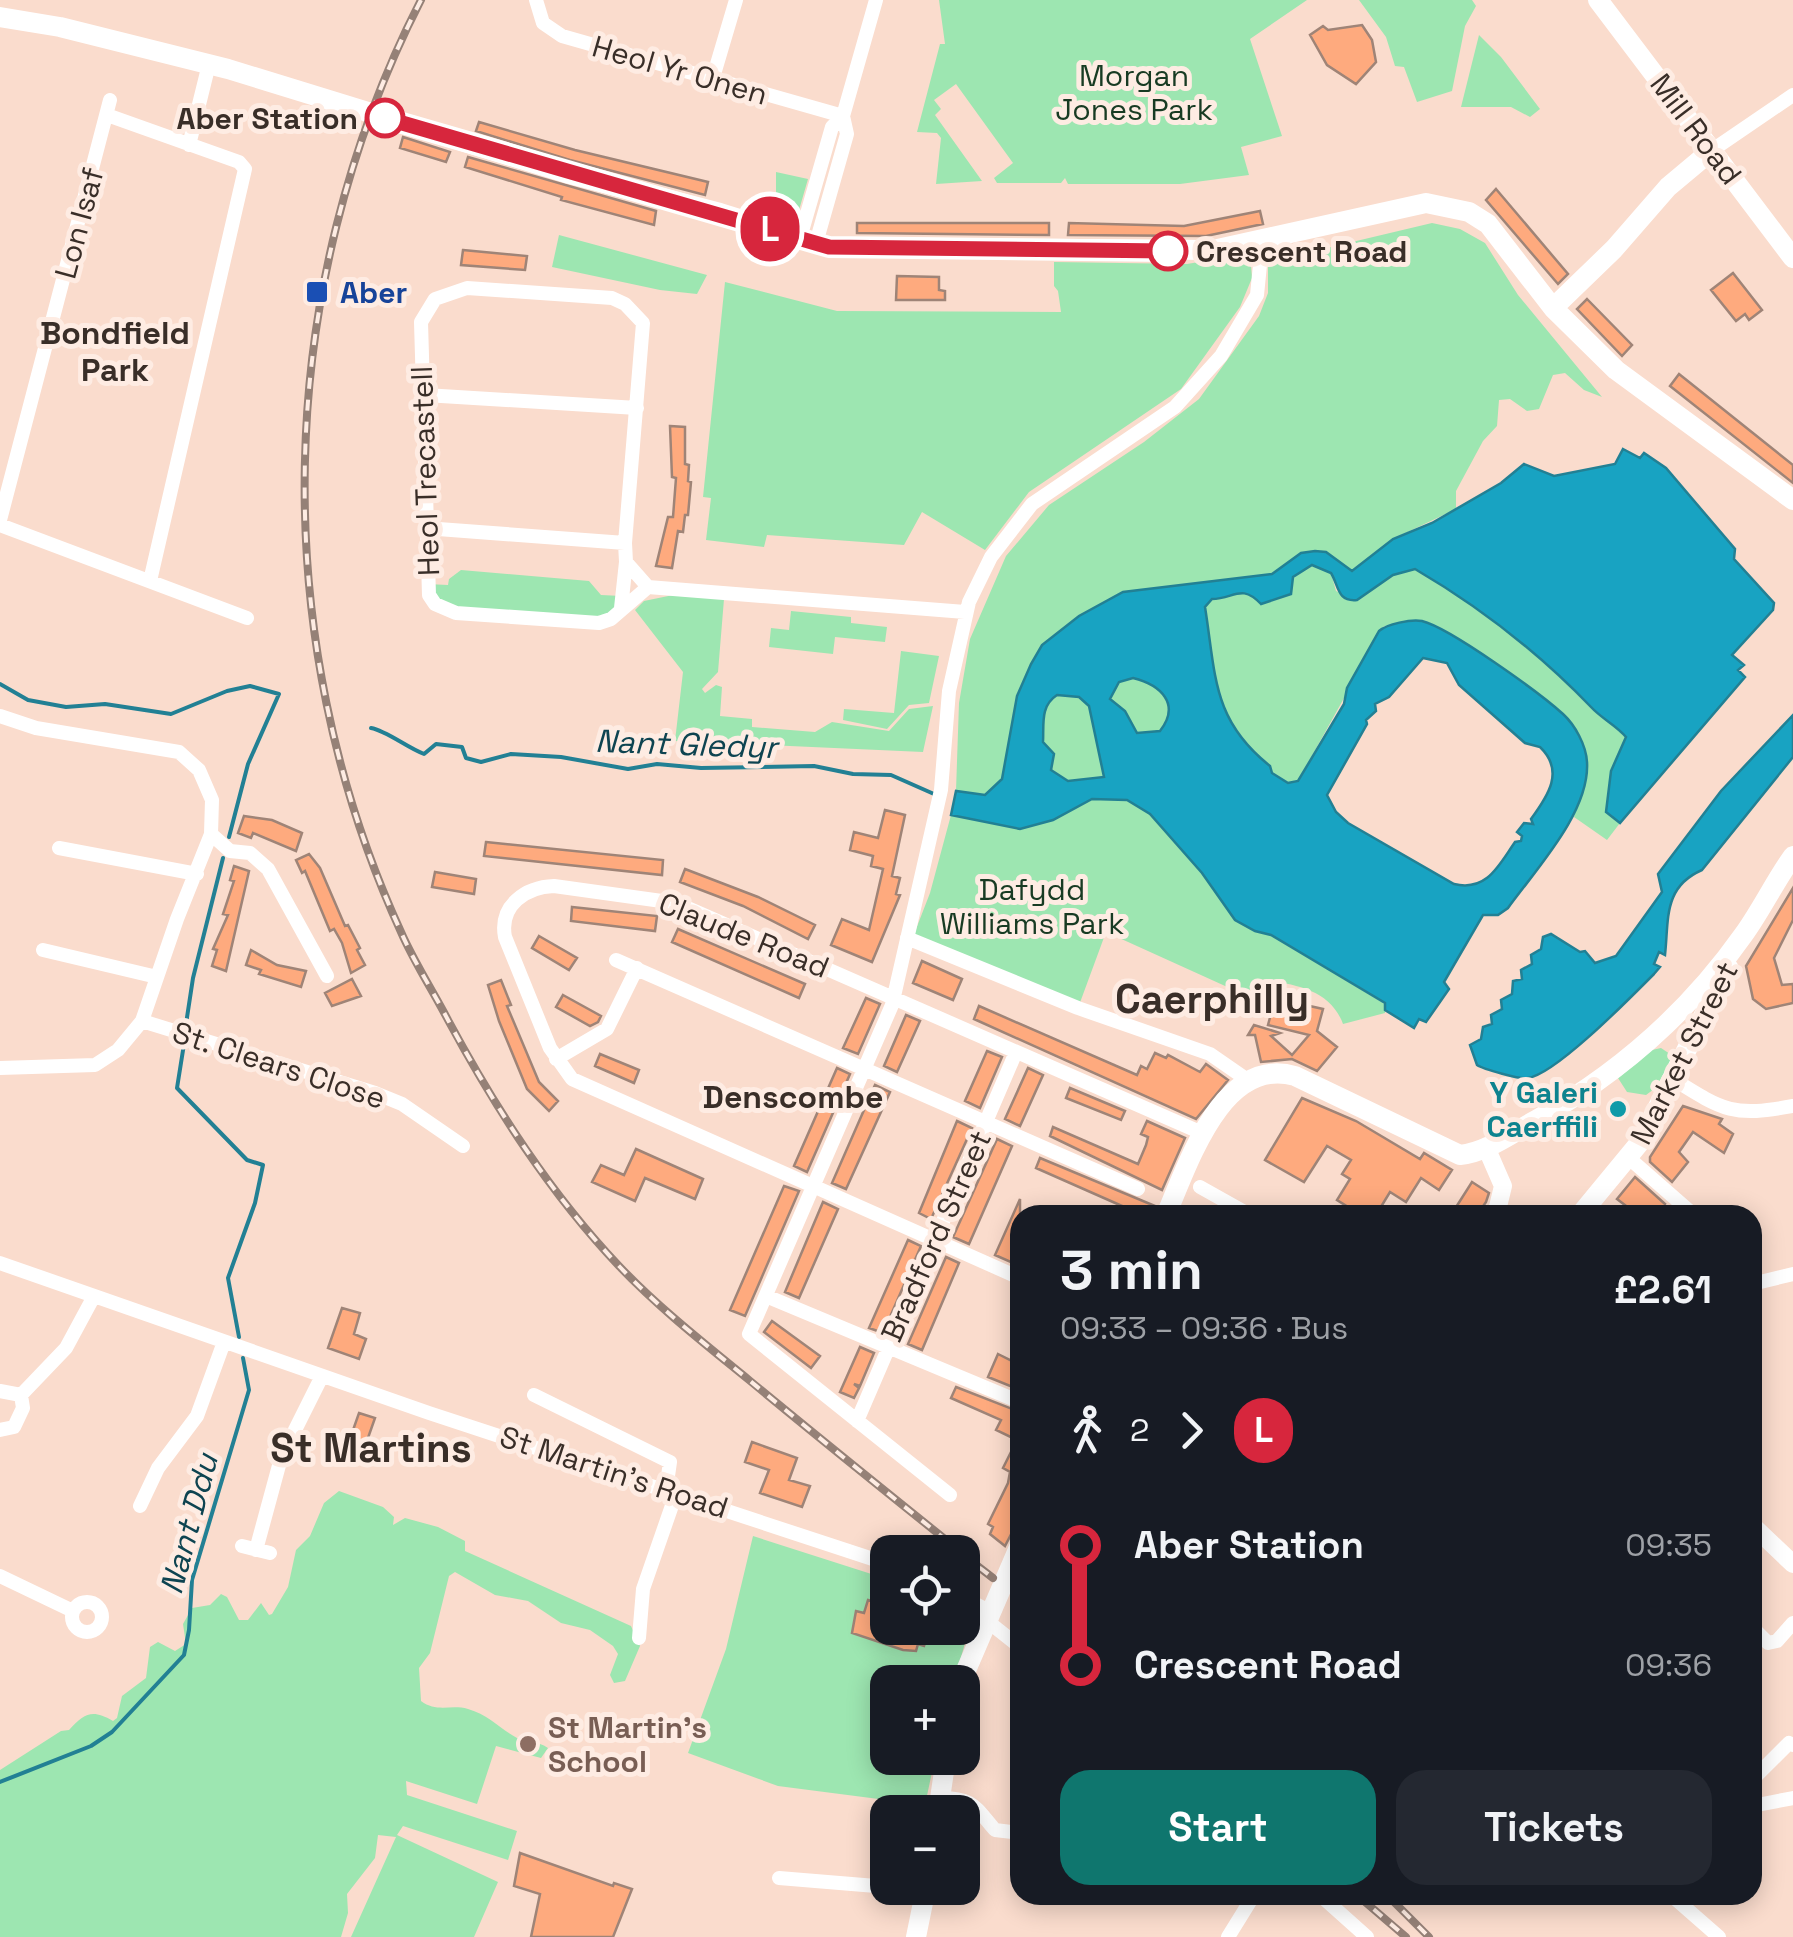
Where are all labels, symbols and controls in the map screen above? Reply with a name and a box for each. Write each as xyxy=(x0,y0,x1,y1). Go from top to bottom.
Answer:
street label: Heol Yr Onen xyxy=(588,26,772,114)
park label: Morgan Jones Park xyxy=(1055,56,1213,129)
street label: Mill Road xyxy=(1642,66,1750,192)
place label: Aber Station xyxy=(176,99,358,138)
marker: Aber Station xyxy=(366,99,404,137)
street label: Lon Isaf xyxy=(45,163,113,283)
line badge: L xyxy=(738,196,802,262)
text: L xyxy=(761,207,779,251)
marker: Crescent Road xyxy=(1149,232,1187,270)
place label: Crescent Road xyxy=(1196,232,1407,271)
place label: Aber xyxy=(340,273,407,312)
marker: Aber xyxy=(304,279,330,305)
district label: Bondfield Park xyxy=(40,313,190,390)
street label: Heol Trecastell xyxy=(402,365,448,577)
water label: Nant Gledyr xyxy=(594,721,781,767)
park label: Dafydd Williams Park xyxy=(940,870,1124,943)
street label: Claude Road xyxy=(653,883,835,987)
street label: Market Street xyxy=(1621,955,1747,1151)
district label: Caerphilly xyxy=(1115,974,1309,1025)
street label: St. Clears Close xyxy=(168,1012,390,1118)
place label: Y Galeri Caerffili xyxy=(1486,1073,1598,1146)
district label: Denscombe xyxy=(703,1077,883,1117)
marker: Y Galeri Caerffili xyxy=(1607,1098,1629,1120)
street label: Bradford Street xyxy=(872,1124,1000,1348)
text: 3 min xyxy=(1060,1235,1203,1305)
text: £2.61 xyxy=(1614,1266,1712,1314)
text: 09:33 – 09:36 · Bus xyxy=(1060,1308,1348,1348)
icon: walk xyxy=(1060,1403,1115,1458)
icon: forward xyxy=(1164,1403,1219,1458)
text: L xyxy=(1254,1408,1273,1452)
text: 2 xyxy=(1130,1410,1149,1450)
street label: St Martin's Road xyxy=(495,1417,733,1527)
district label: St Martins xyxy=(270,1423,472,1474)
water label: Nant Ddu xyxy=(151,1448,227,1598)
text: Aber Station xyxy=(1134,1521,1364,1569)
text: 09:35 xyxy=(1625,1525,1712,1565)
map controls xyxy=(870,1535,980,1905)
button: locate xyxy=(870,1535,980,1645)
text: Crescent Road xyxy=(1134,1641,1402,1689)
text: 09:36 xyxy=(1625,1645,1712,1685)
button: + xyxy=(870,1665,980,1775)
place label: St Martin's School xyxy=(548,1708,707,1781)
marker: St Martin's School xyxy=(517,1733,539,1755)
button: Start xyxy=(1060,1770,1376,1885)
button: Tickets xyxy=(1396,1770,1712,1885)
button: − xyxy=(870,1795,980,1905)

